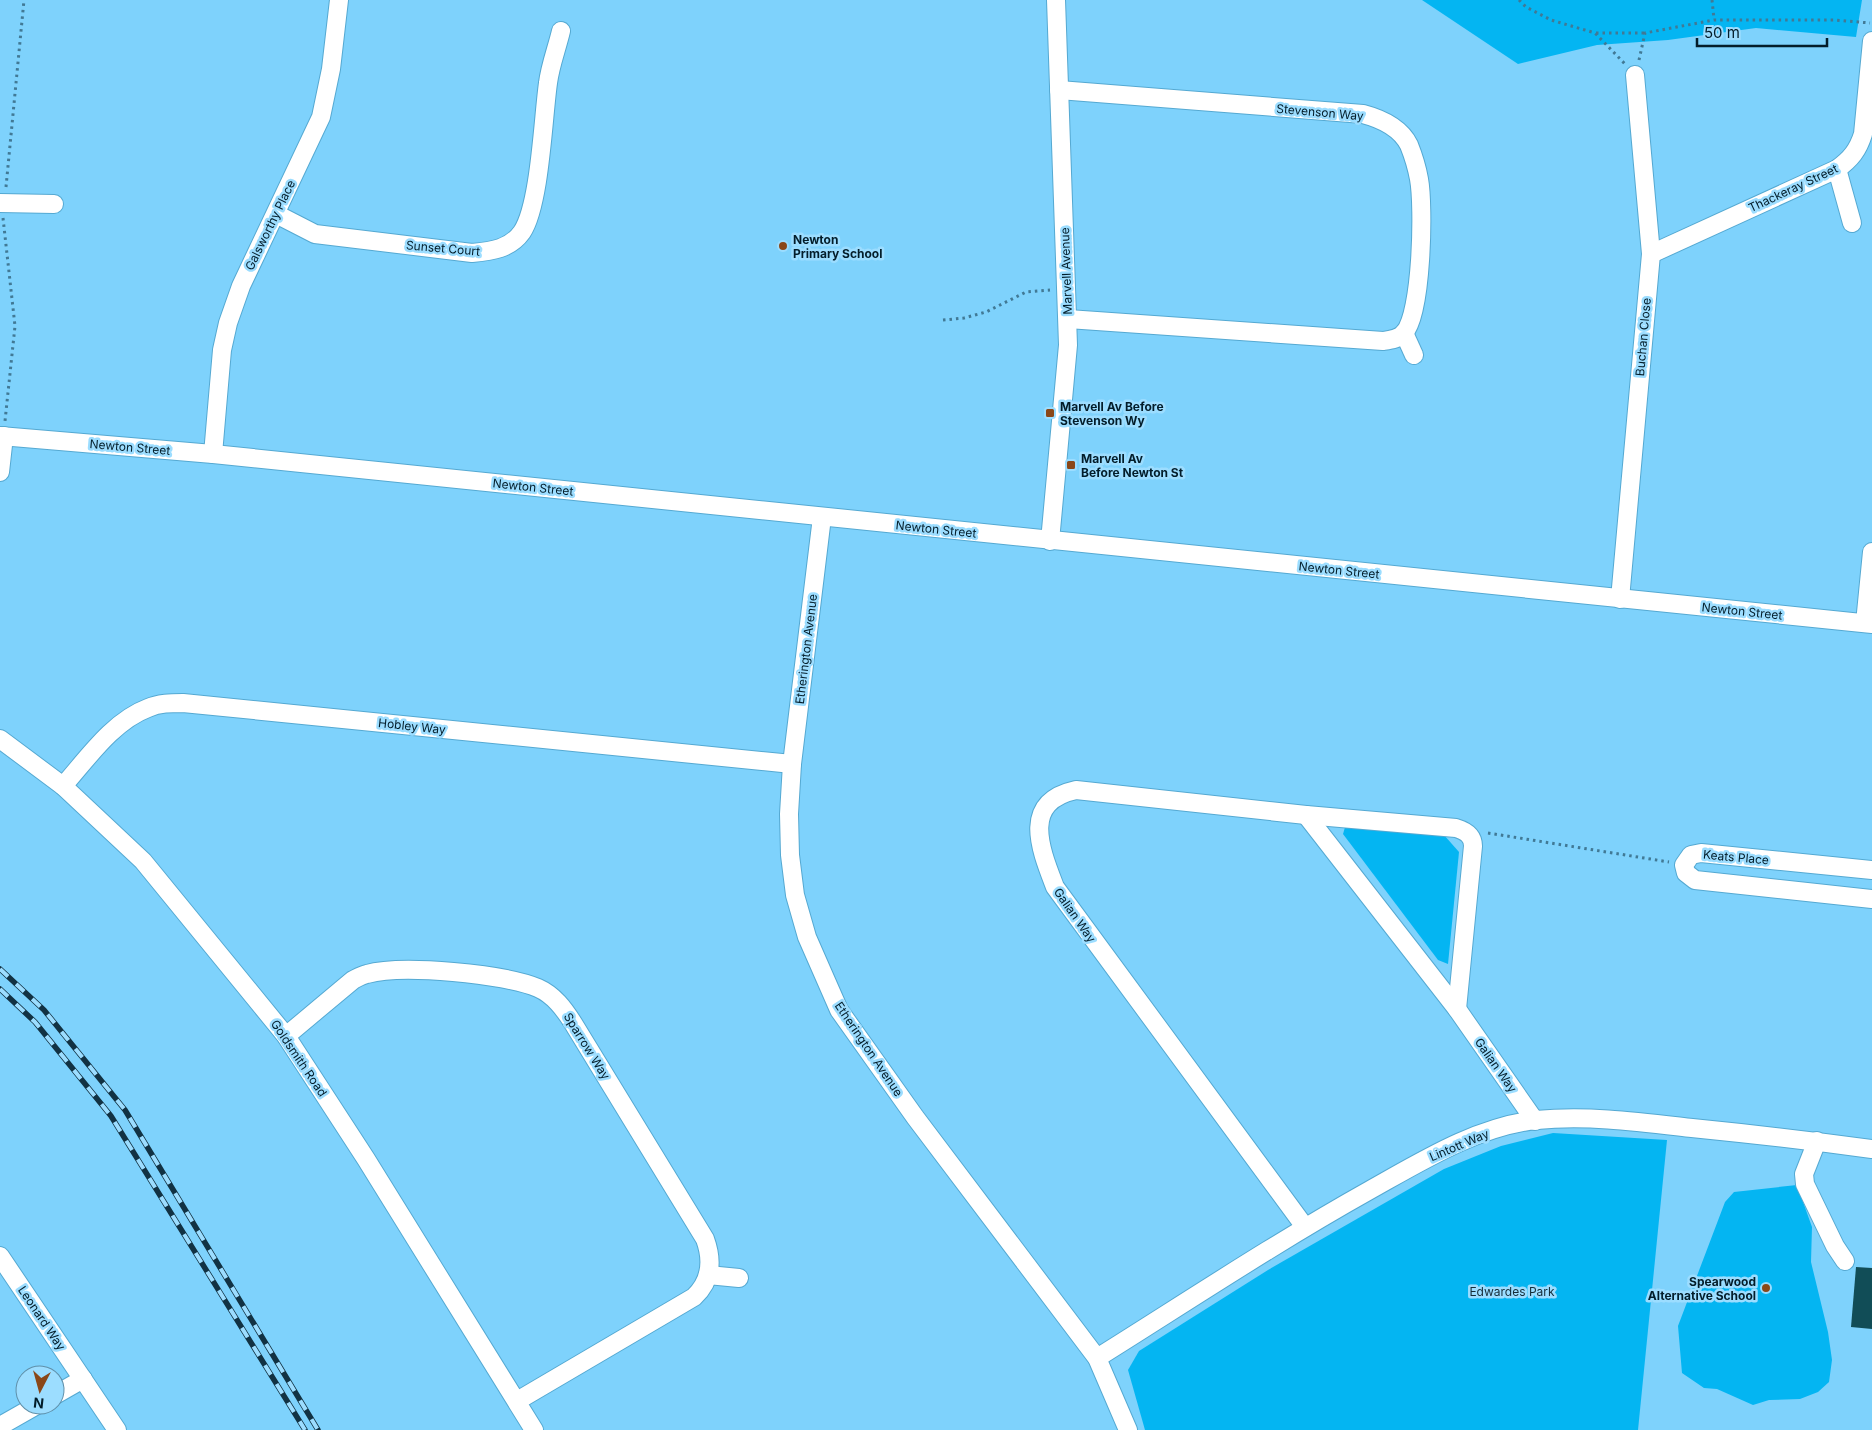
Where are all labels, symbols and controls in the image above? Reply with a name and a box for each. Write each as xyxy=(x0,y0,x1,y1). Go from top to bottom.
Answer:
scale bar xyxy=(1697,15,1827,47)
text: 50 m xyxy=(1704,23,1740,42)
street label: Stevenson Way xyxy=(1276,101,1364,123)
street label: Thackeray Street xyxy=(1746,161,1840,215)
street label: Galsworthy Place xyxy=(242,177,298,273)
street label: Marvell Avenue xyxy=(1057,227,1075,315)
place label: Newton Primary School xyxy=(793,232,882,261)
street label: Sunset Court xyxy=(405,237,481,259)
marker: Newton Primary School xyxy=(777,240,789,252)
street label: Buchan Close xyxy=(1632,297,1654,377)
place label: Marvell Av Before Stevenson Wy xyxy=(1060,399,1164,428)
marker: Marvell Av Before Stevenson Wy xyxy=(1044,407,1056,419)
street label: Newton Street xyxy=(89,436,171,458)
place label: Marvell Av Before Newton St xyxy=(1081,451,1184,480)
marker: Marvell Av Before Newton St xyxy=(1065,459,1077,471)
street label: Newton Street xyxy=(492,475,574,499)
street label: Newton Street xyxy=(895,517,977,541)
street label: Newton Street xyxy=(1298,558,1380,582)
street label: Etherington Avenue xyxy=(792,593,820,705)
street label: Newton Street xyxy=(1701,599,1783,623)
street label: Hobley Way xyxy=(378,715,447,737)
street label: Keats Place xyxy=(1702,847,1770,867)
street label: Galian Way xyxy=(1051,885,1099,945)
street label: Etherington Avenue xyxy=(832,999,906,1099)
street label: Sparrow Way xyxy=(561,1010,614,1082)
street label: Goldsmith Road xyxy=(268,1017,330,1099)
street label: Galian Way xyxy=(1472,1035,1520,1095)
street label: Lintott Way xyxy=(1427,1126,1491,1164)
place label: Spearwood Alternative School xyxy=(1648,1274,1756,1303)
marker: Spearwood Alternative School xyxy=(1760,1282,1772,1294)
street label: Leonard Way xyxy=(15,1283,69,1353)
park label: Edwardes Park xyxy=(1469,1284,1555,1299)
north arrow xyxy=(15,1365,65,1415)
text: N xyxy=(32,1394,45,1412)

